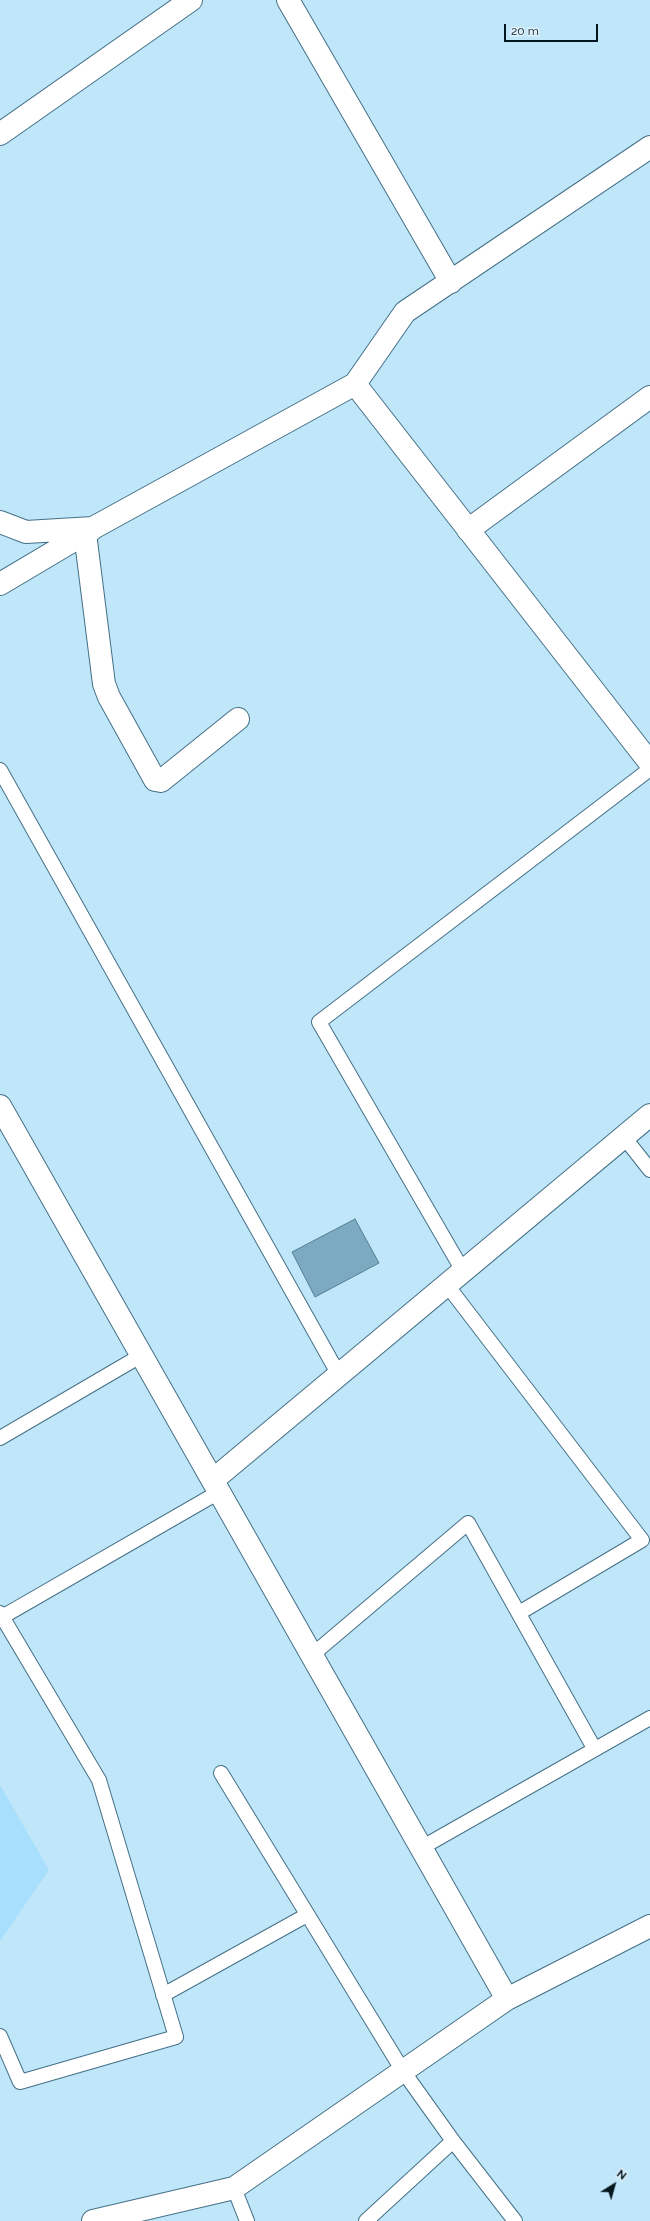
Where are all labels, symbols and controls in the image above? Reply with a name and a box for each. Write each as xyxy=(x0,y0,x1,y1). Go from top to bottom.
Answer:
scale bar xyxy=(506,16,600,42)
text: 20 m xyxy=(511,24,539,38)
north arrow xyxy=(594,2165,634,2205)
text: N xyxy=(614,2167,629,2183)

